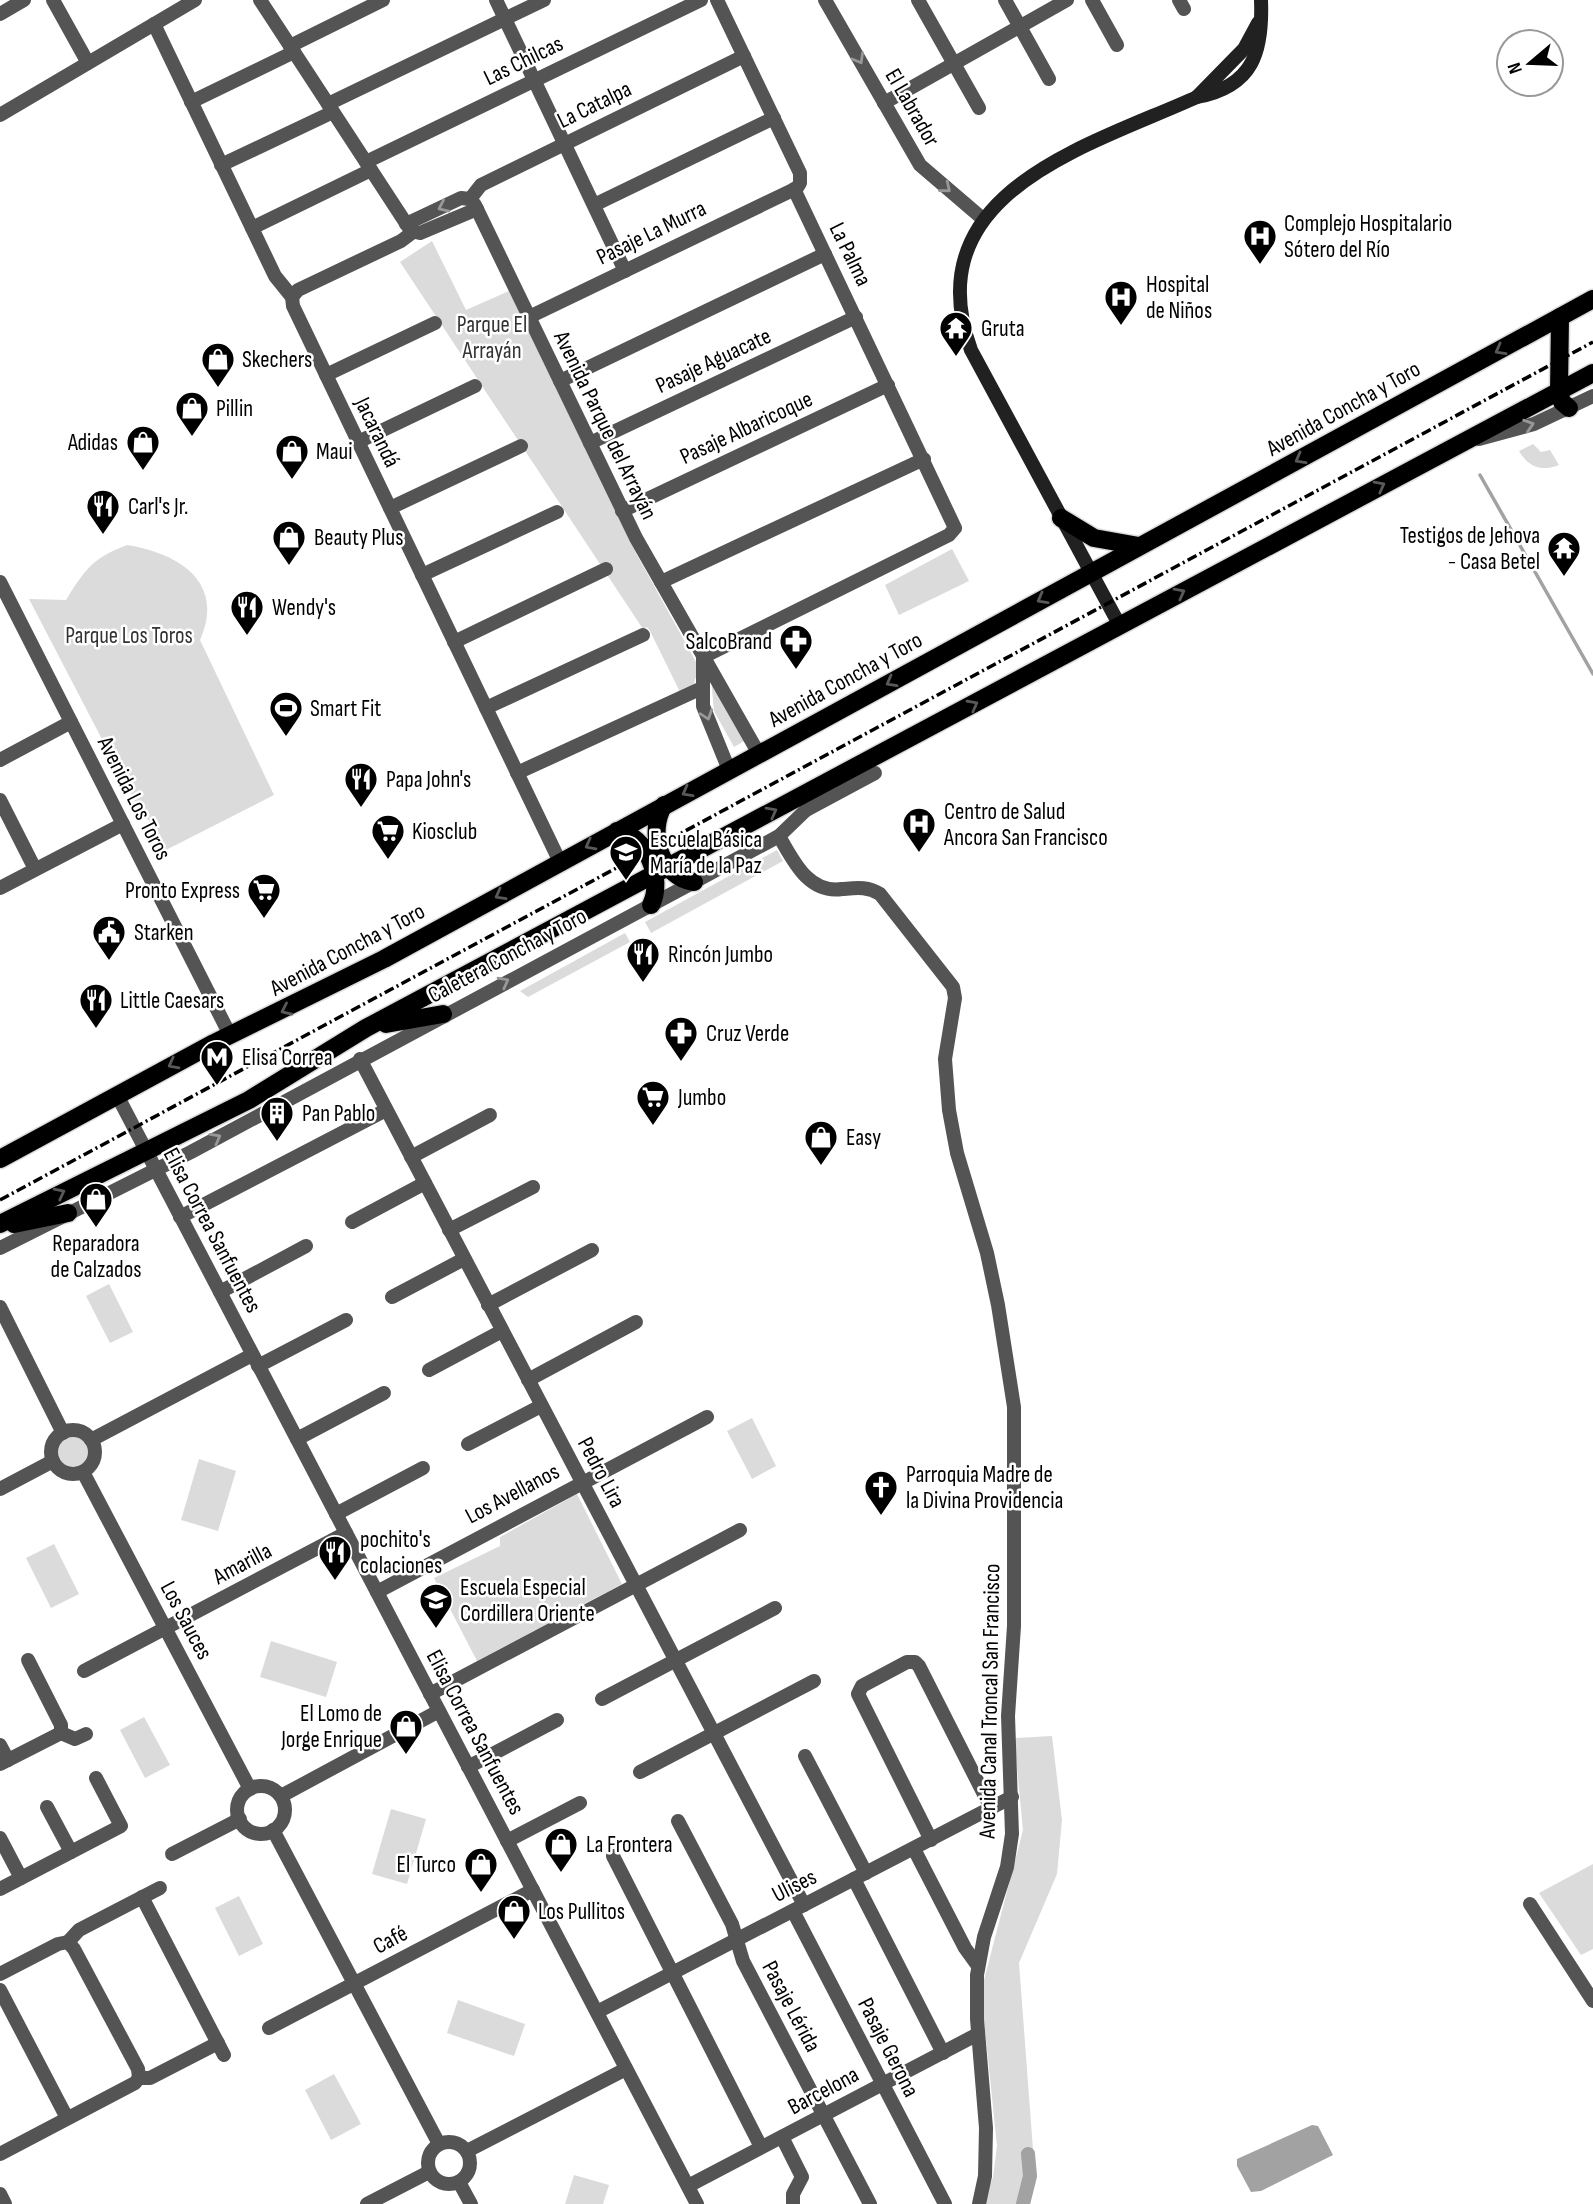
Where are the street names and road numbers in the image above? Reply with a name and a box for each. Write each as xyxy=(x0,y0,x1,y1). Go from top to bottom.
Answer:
street label: Las Chilcas xyxy=(479,30,568,92)
street label: El Labrador xyxy=(879,64,946,152)
street label: La Catalpa xyxy=(553,75,636,135)
street label: Pasaje La Murra xyxy=(592,194,711,271)
street label: La Palma xyxy=(823,218,877,291)
street label: Pasaje Aguacate xyxy=(651,322,776,400)
street label: Avenida Parque del Arrayán xyxy=(547,326,663,524)
street label: Avenida Concha y Toro xyxy=(1261,355,1425,463)
street label: Pasaje Albaricoque xyxy=(676,385,817,471)
street label: Jacarandá xyxy=(348,392,406,472)
street label: Avenida Concha y Toro xyxy=(763,626,927,734)
street label: Avenida Los Toros xyxy=(91,731,177,865)
street label: Avenida Concha y Toro xyxy=(264,897,430,1003)
street label: Caletera Concha y Toro xyxy=(423,902,592,1009)
street label: Elisa Correa Sanfuentes xyxy=(157,1143,267,1318)
street label: Pedro Lira xyxy=(571,1432,631,1513)
street label: Los Avellanos xyxy=(461,1458,564,1530)
street label: Amarilla xyxy=(208,1537,277,1591)
street label: Avenida Canal Troncal San Francisco xyxy=(974,1563,1006,1840)
street label: Los Sauces xyxy=(154,1577,218,1664)
street label: Elisa Correa Sanfuentes xyxy=(420,1645,530,1820)
street label: Ulises xyxy=(768,1863,821,1909)
street label: Café xyxy=(368,1919,413,1960)
street label: Pasaje Lérida xyxy=(755,1956,827,2057)
street label: Pasaje Gerona xyxy=(851,1993,925,2102)
street label: Barcelona xyxy=(783,2061,864,2121)

